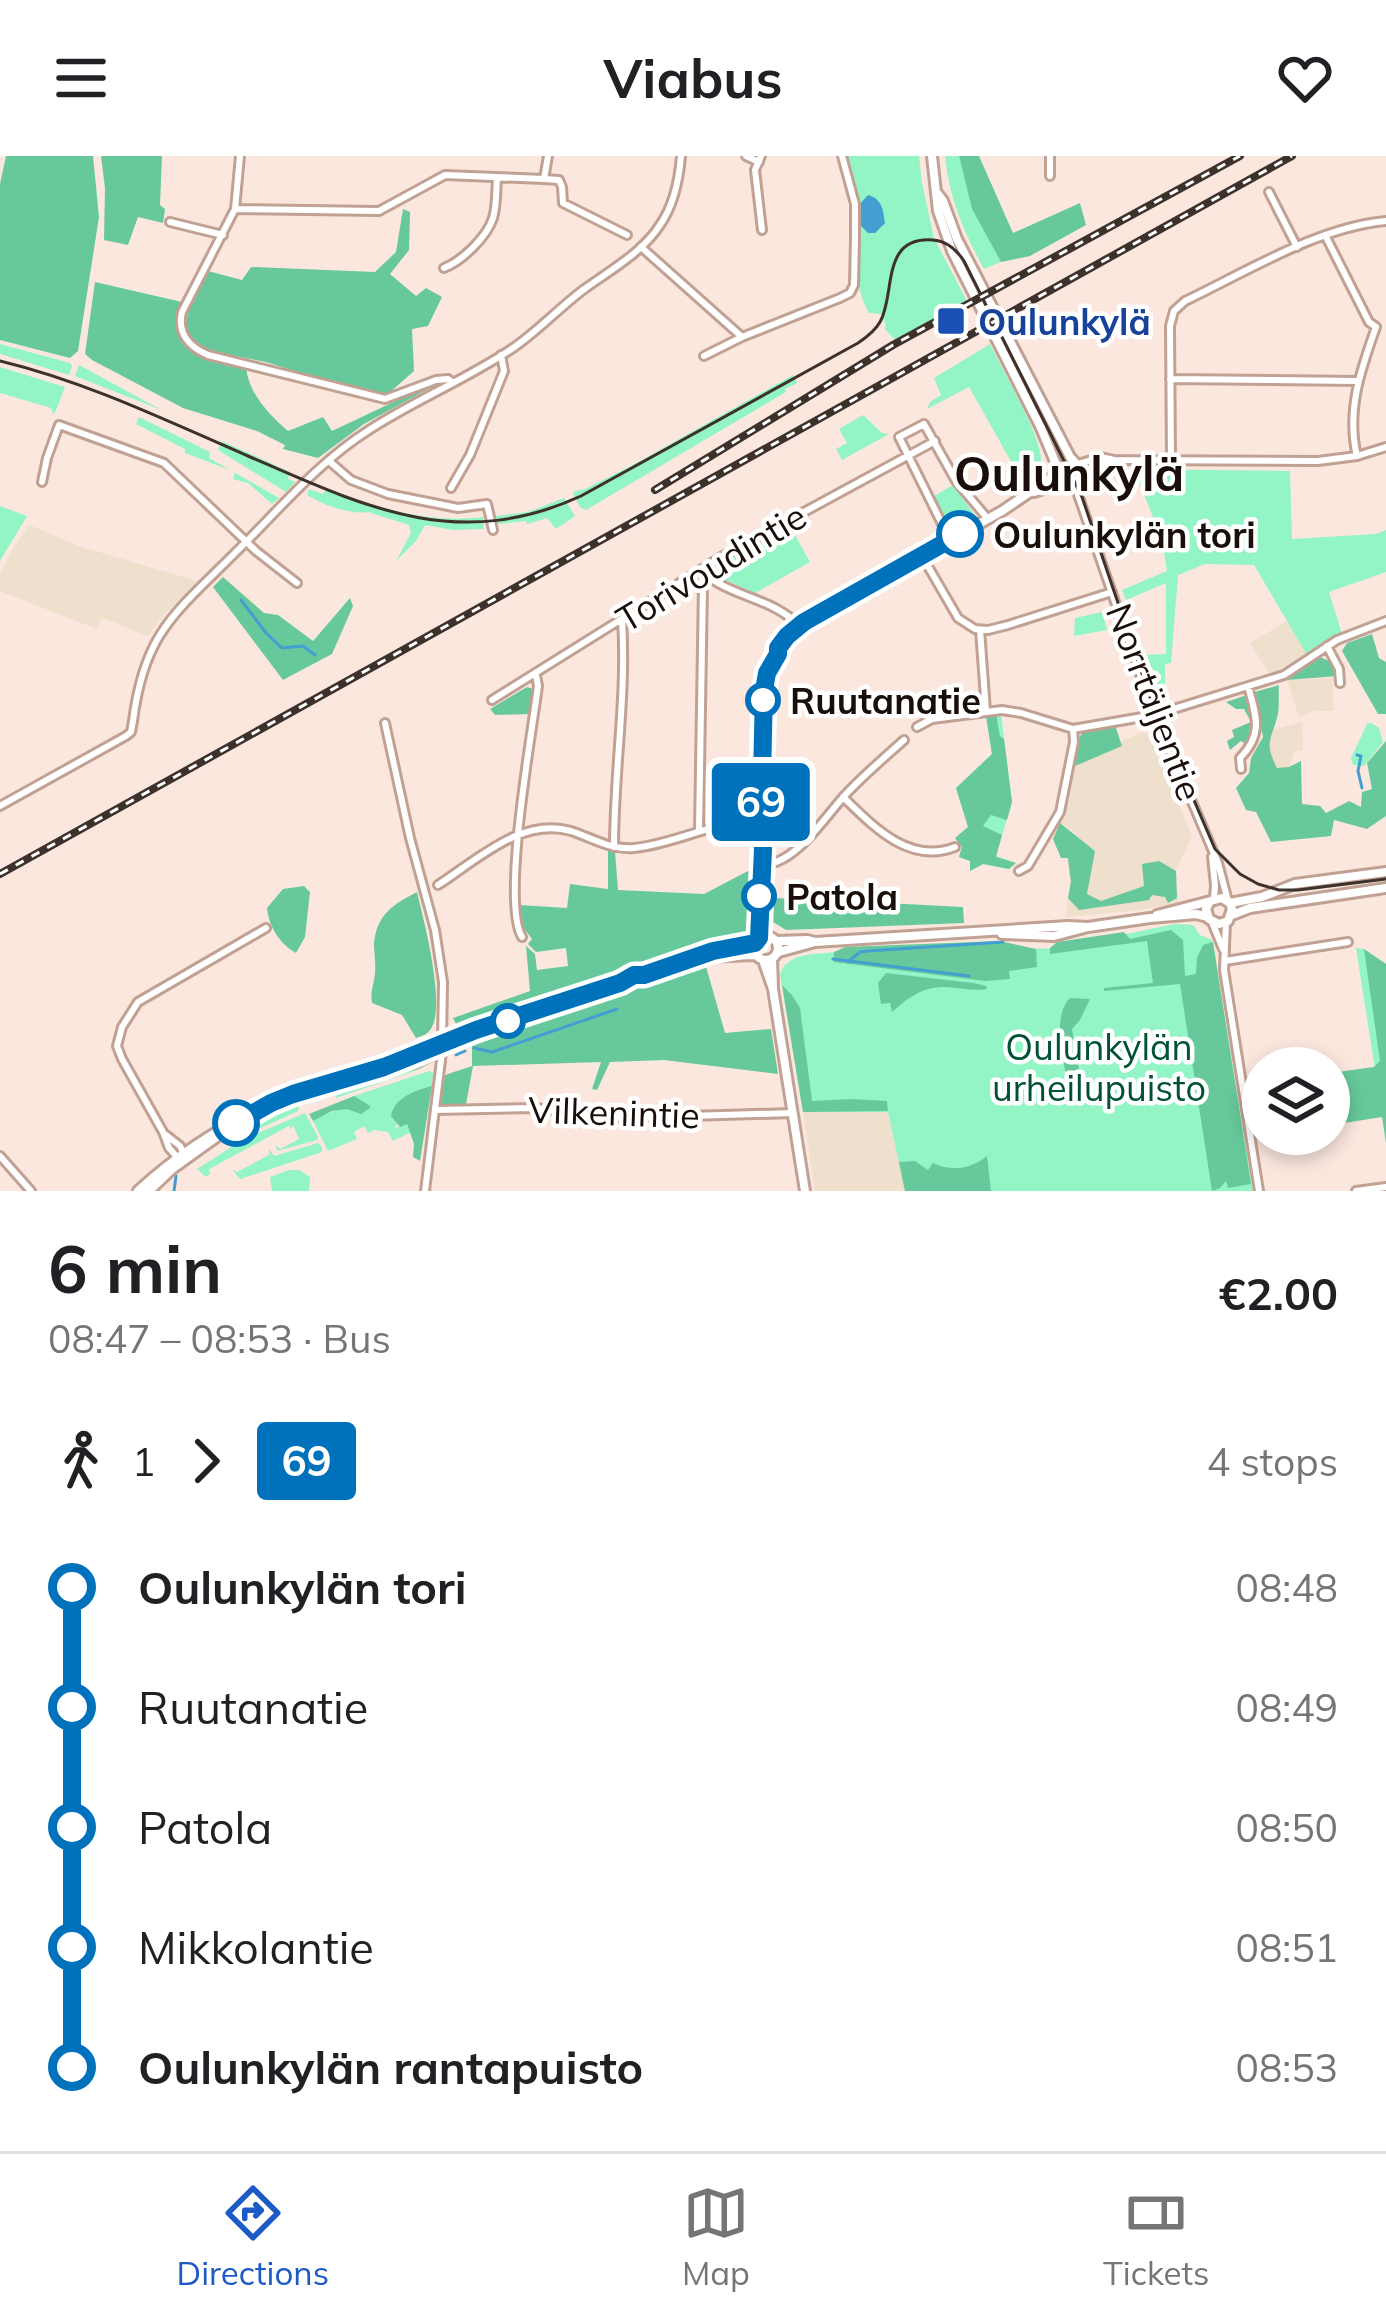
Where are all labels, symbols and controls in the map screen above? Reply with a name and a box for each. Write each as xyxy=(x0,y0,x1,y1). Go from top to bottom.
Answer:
text: Viabus xyxy=(603,44,783,112)
icon: menu xyxy=(48,45,114,111)
icon: heart xyxy=(1272,45,1338,111)
place label: Oulunkylä xyxy=(978,299,1151,344)
marker: Oulunkylä xyxy=(935,305,967,337)
district label: Oulunkylä xyxy=(954,443,1184,503)
street label: Torivoudintie xyxy=(608,493,814,641)
marker: Oulunkylän tori xyxy=(938,512,982,556)
place label: Oulunkylän tori xyxy=(993,512,1256,557)
street label: Norrtäljentie xyxy=(1097,597,1213,807)
place label: Ruutanatie xyxy=(790,678,981,723)
marker: Ruutanatie xyxy=(747,684,779,716)
line badge: 69 xyxy=(707,763,815,841)
text: 69 xyxy=(736,775,786,828)
place label: Patola xyxy=(786,874,898,919)
marker: Patola xyxy=(743,880,775,912)
unlabelled marker xyxy=(492,1005,524,1037)
park label: Oulunkylän urheilupuisto xyxy=(992,1024,1206,1110)
map controls xyxy=(1242,1047,1350,1155)
button: layers xyxy=(1242,1047,1350,1155)
street label: Vilkenintie xyxy=(528,1087,700,1137)
unlabelled marker xyxy=(214,1101,258,1145)
text: 6 min xyxy=(48,1227,222,1310)
text: €2.00 xyxy=(1219,1265,1338,1321)
text: 08:47 – 08:53 · Bus xyxy=(48,1314,391,1363)
icon: walk xyxy=(48,1428,114,1494)
icon: forward xyxy=(173,1428,239,1494)
text: 69 xyxy=(281,1434,332,1487)
text: 1 xyxy=(132,1437,155,1486)
text: 4 stops xyxy=(1207,1437,1338,1486)
text: Oulunkylän tori xyxy=(138,1559,466,1615)
text: 08:48 xyxy=(1236,1563,1338,1612)
text: Ruutanatie xyxy=(138,1679,368,1735)
text: 08:49 xyxy=(1236,1683,1338,1732)
text: Patola xyxy=(138,1799,272,1855)
text: 08:50 xyxy=(1236,1803,1338,1852)
text: Mikkolantie xyxy=(138,1919,374,1975)
text: 08:51 xyxy=(1236,1923,1338,1972)
text: Oulunkylän rantapuisto xyxy=(138,2039,643,2095)
text: 08:53 xyxy=(1236,2043,1338,2092)
tab: Directions xyxy=(176,2180,329,2293)
tab: Map xyxy=(682,2180,750,2293)
tab: Tickets xyxy=(1103,2180,1209,2293)

